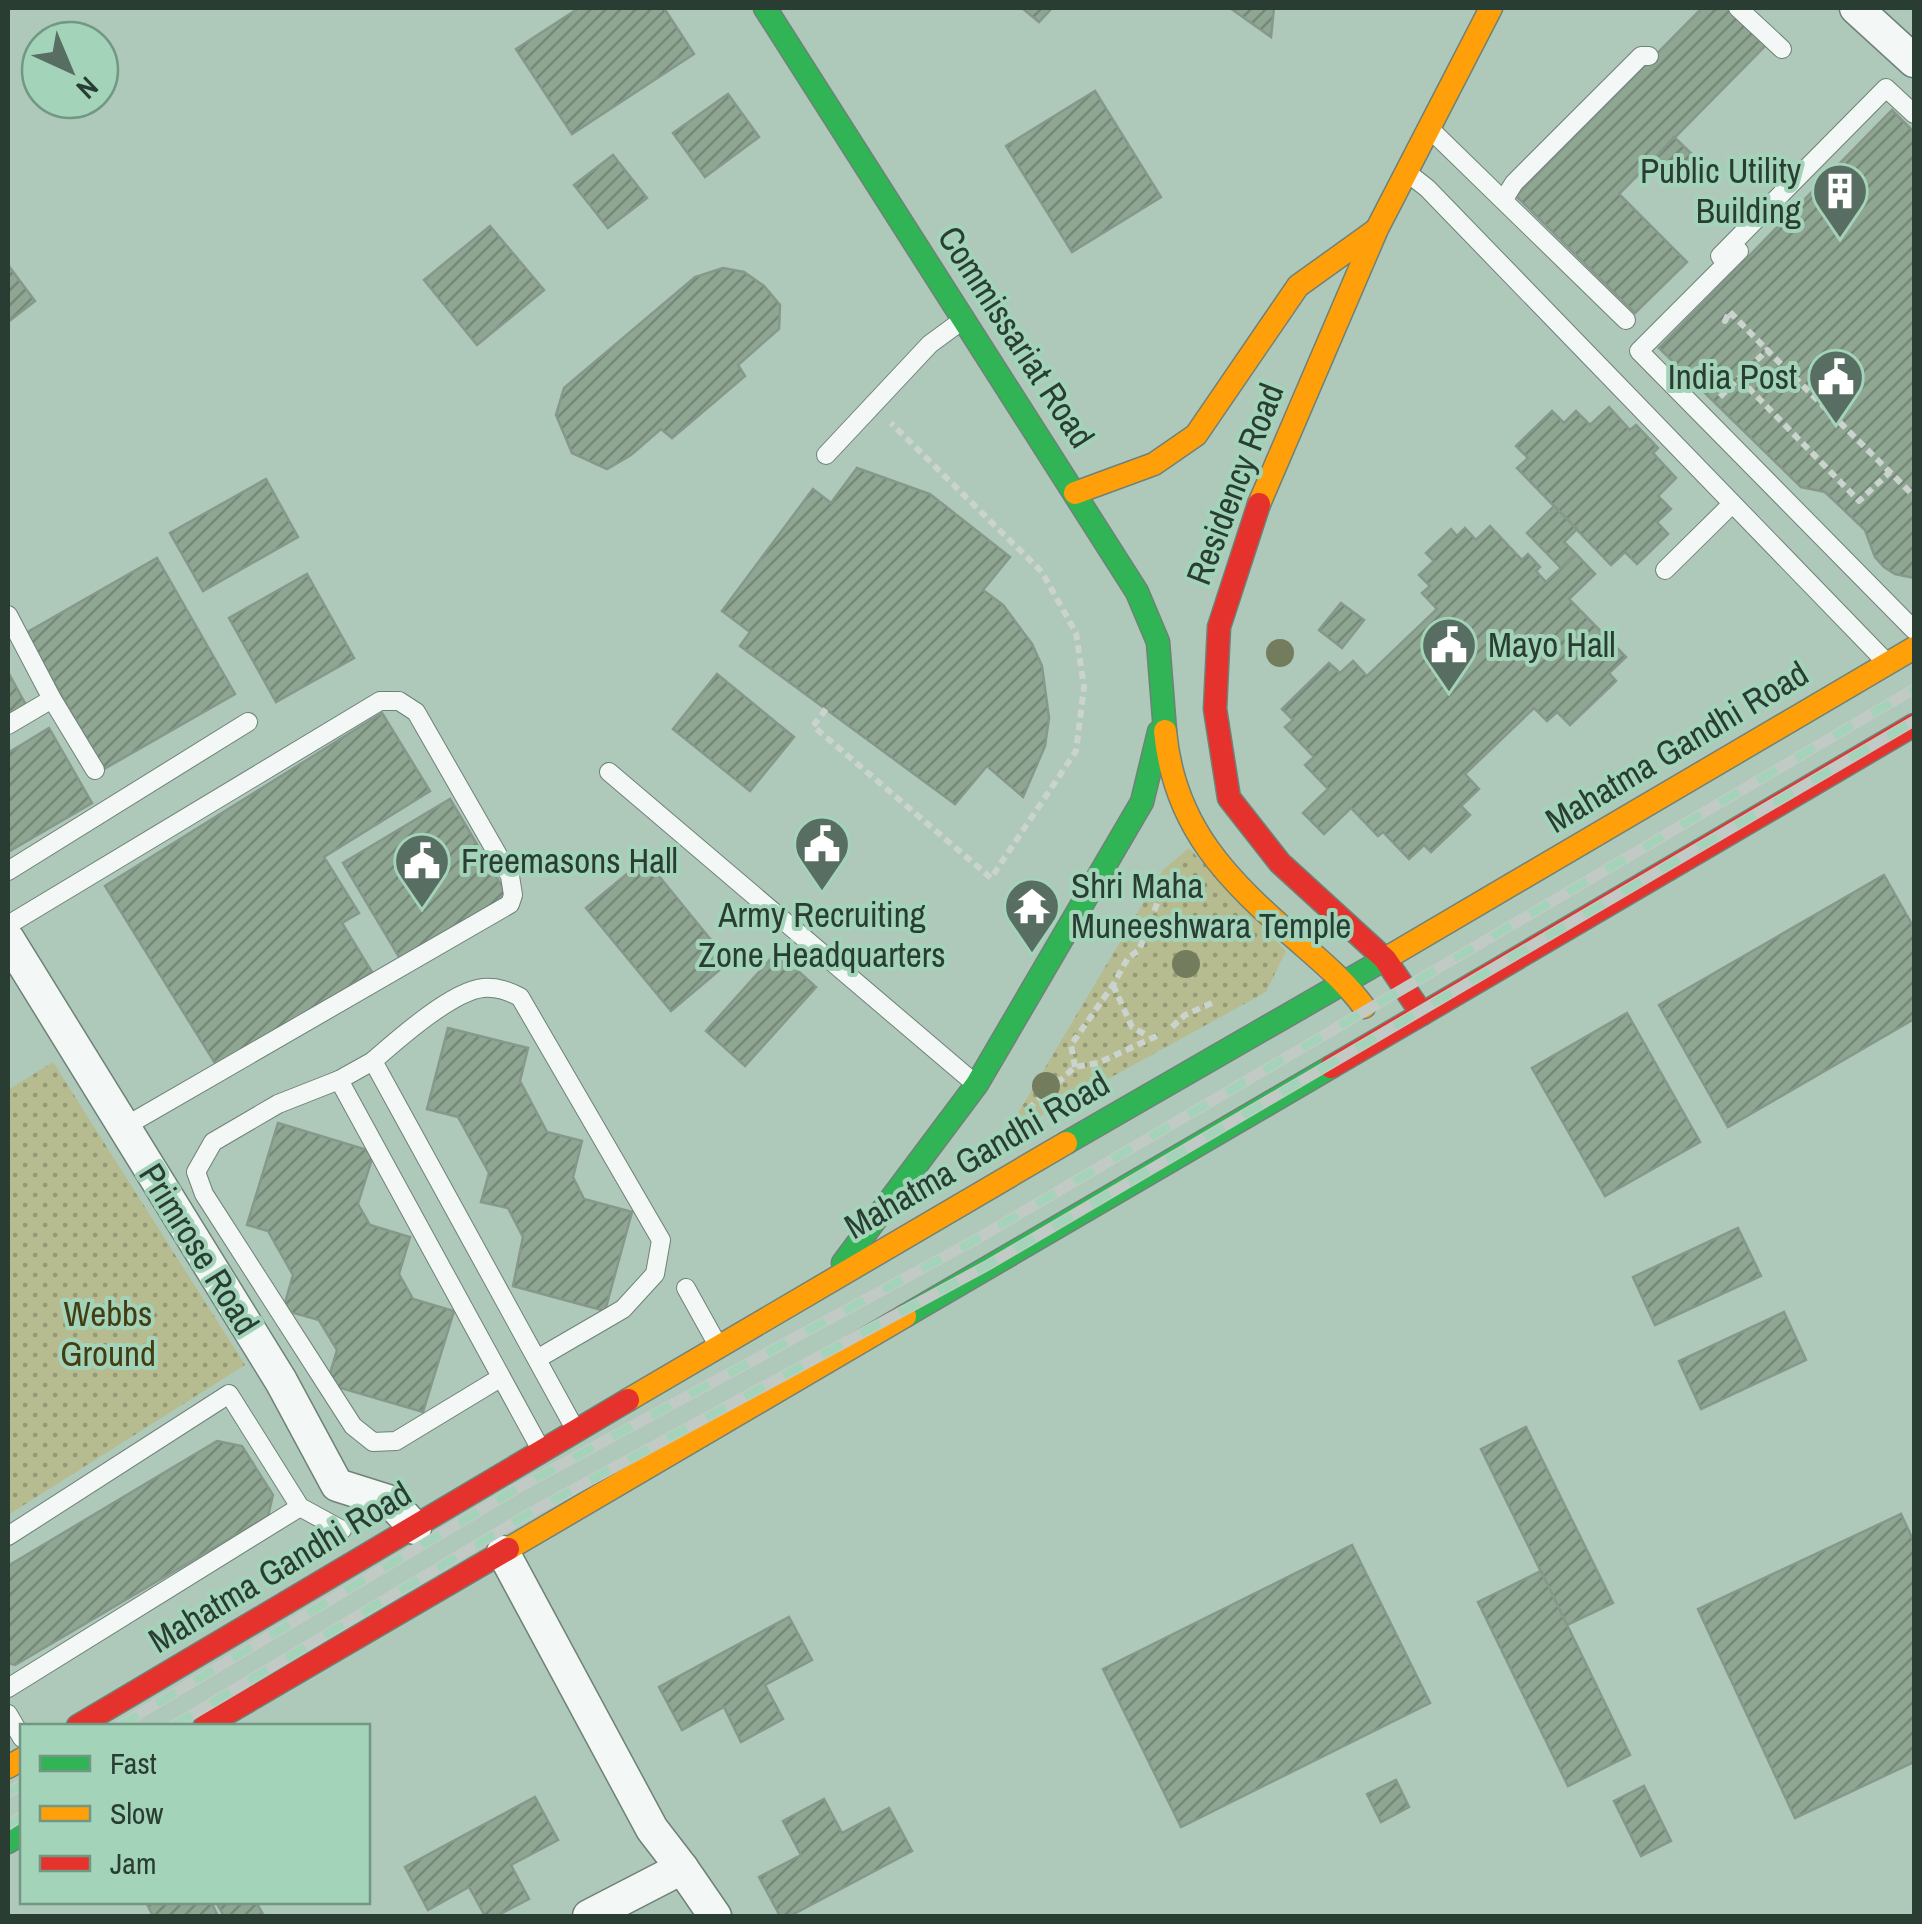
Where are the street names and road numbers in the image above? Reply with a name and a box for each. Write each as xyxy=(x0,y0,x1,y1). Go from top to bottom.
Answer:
street label: Commissariat Road xyxy=(927,217,1106,457)
street label: Residency Road xyxy=(1175,376,1294,591)
street label: Mahatma Gandhi Road xyxy=(1537,650,1817,844)
street label: Mahatma Gandhi Road xyxy=(836,1060,1118,1250)
street label: Primrose Road xyxy=(128,1154,270,1343)
street label: Mahatma Gandhi Road xyxy=(140,1470,420,1664)

